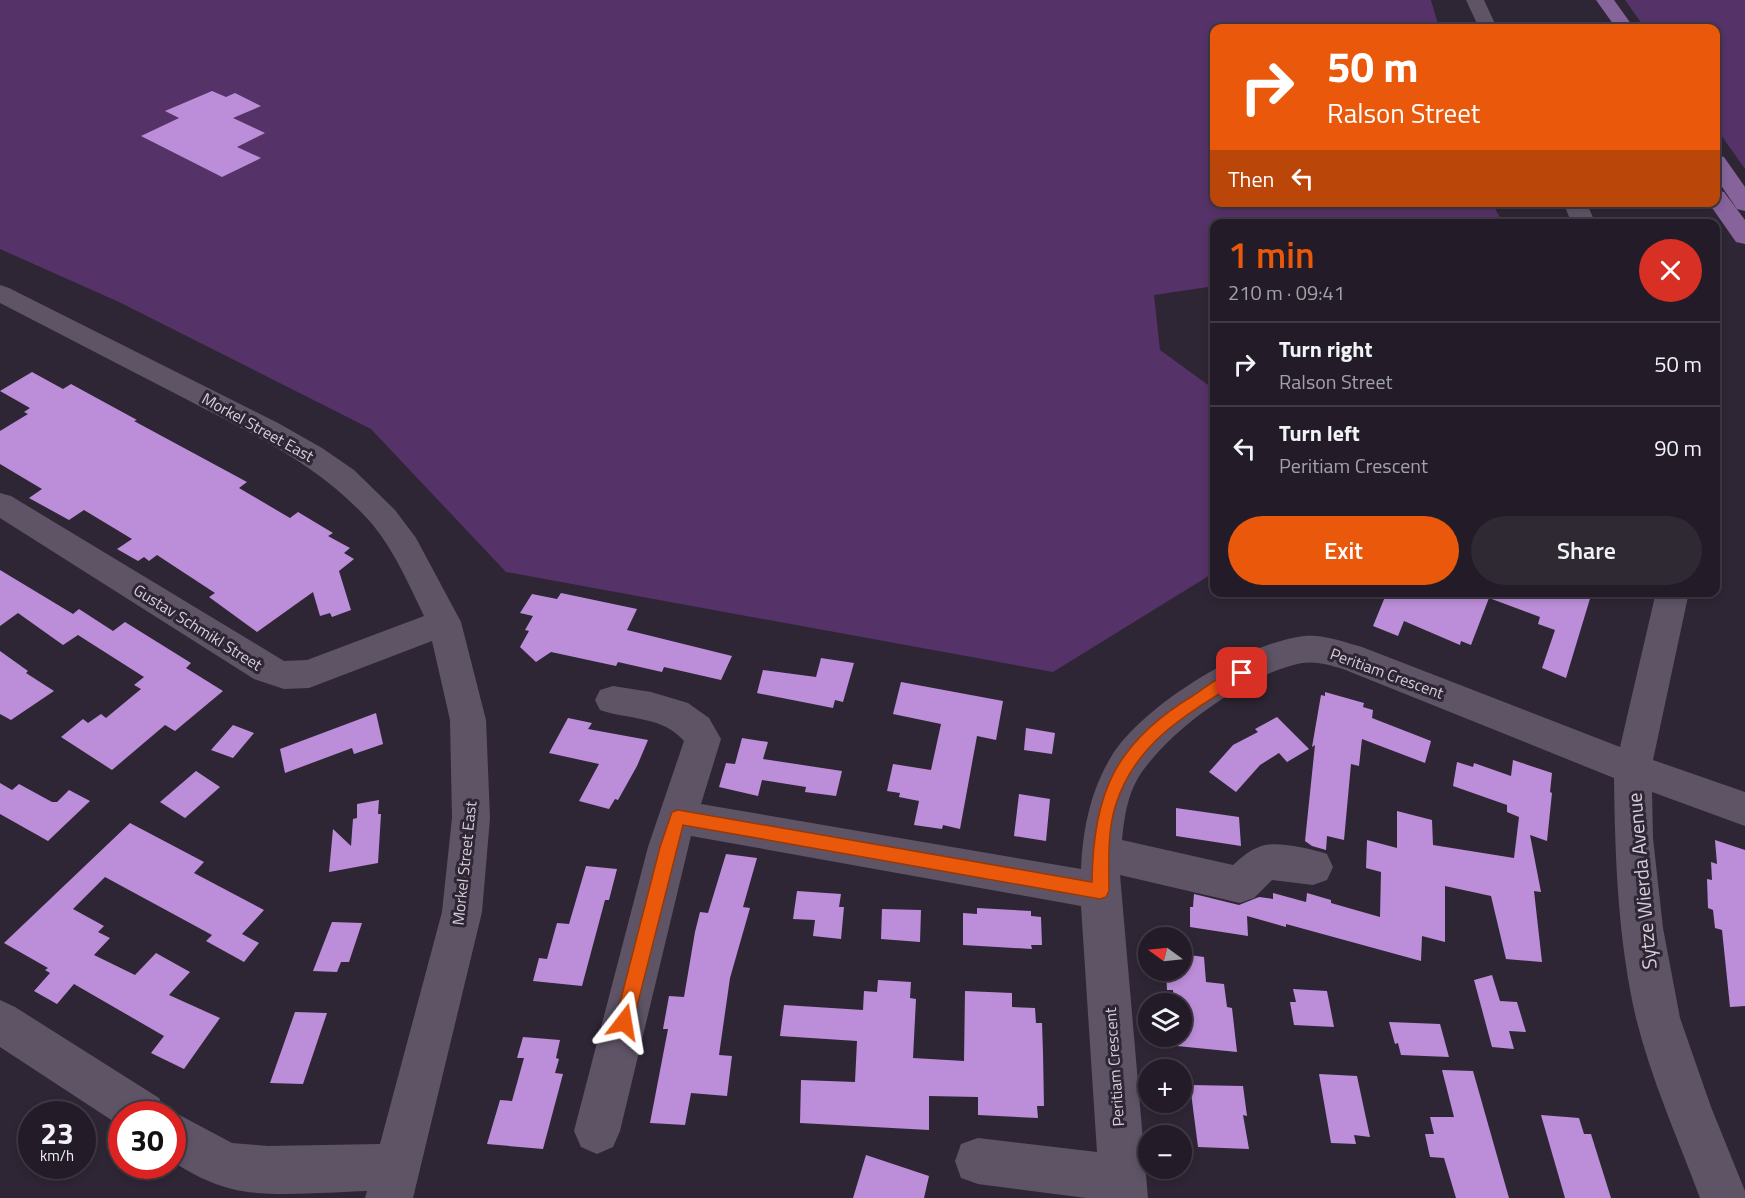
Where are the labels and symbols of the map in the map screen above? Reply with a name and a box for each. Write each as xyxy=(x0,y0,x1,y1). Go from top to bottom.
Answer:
street label: Morkel Street East xyxy=(198,386,319,468)
street label: Gustav Schmikl Street xyxy=(129,578,267,677)
street label: Peritiam Crescent xyxy=(1327,641,1447,705)
pin xyxy=(1216,647,1267,698)
street label: Sytze Wierda Avenue xyxy=(1618,791,1665,971)
street label: Morkel Street East xyxy=(446,799,482,926)
north arrow xyxy=(1138,927,1192,981)
position arrow xyxy=(592,990,656,1054)
street label: Peritiam Crescent xyxy=(1098,1006,1130,1127)
speed limit sign: 30 xyxy=(108,1101,186,1179)

